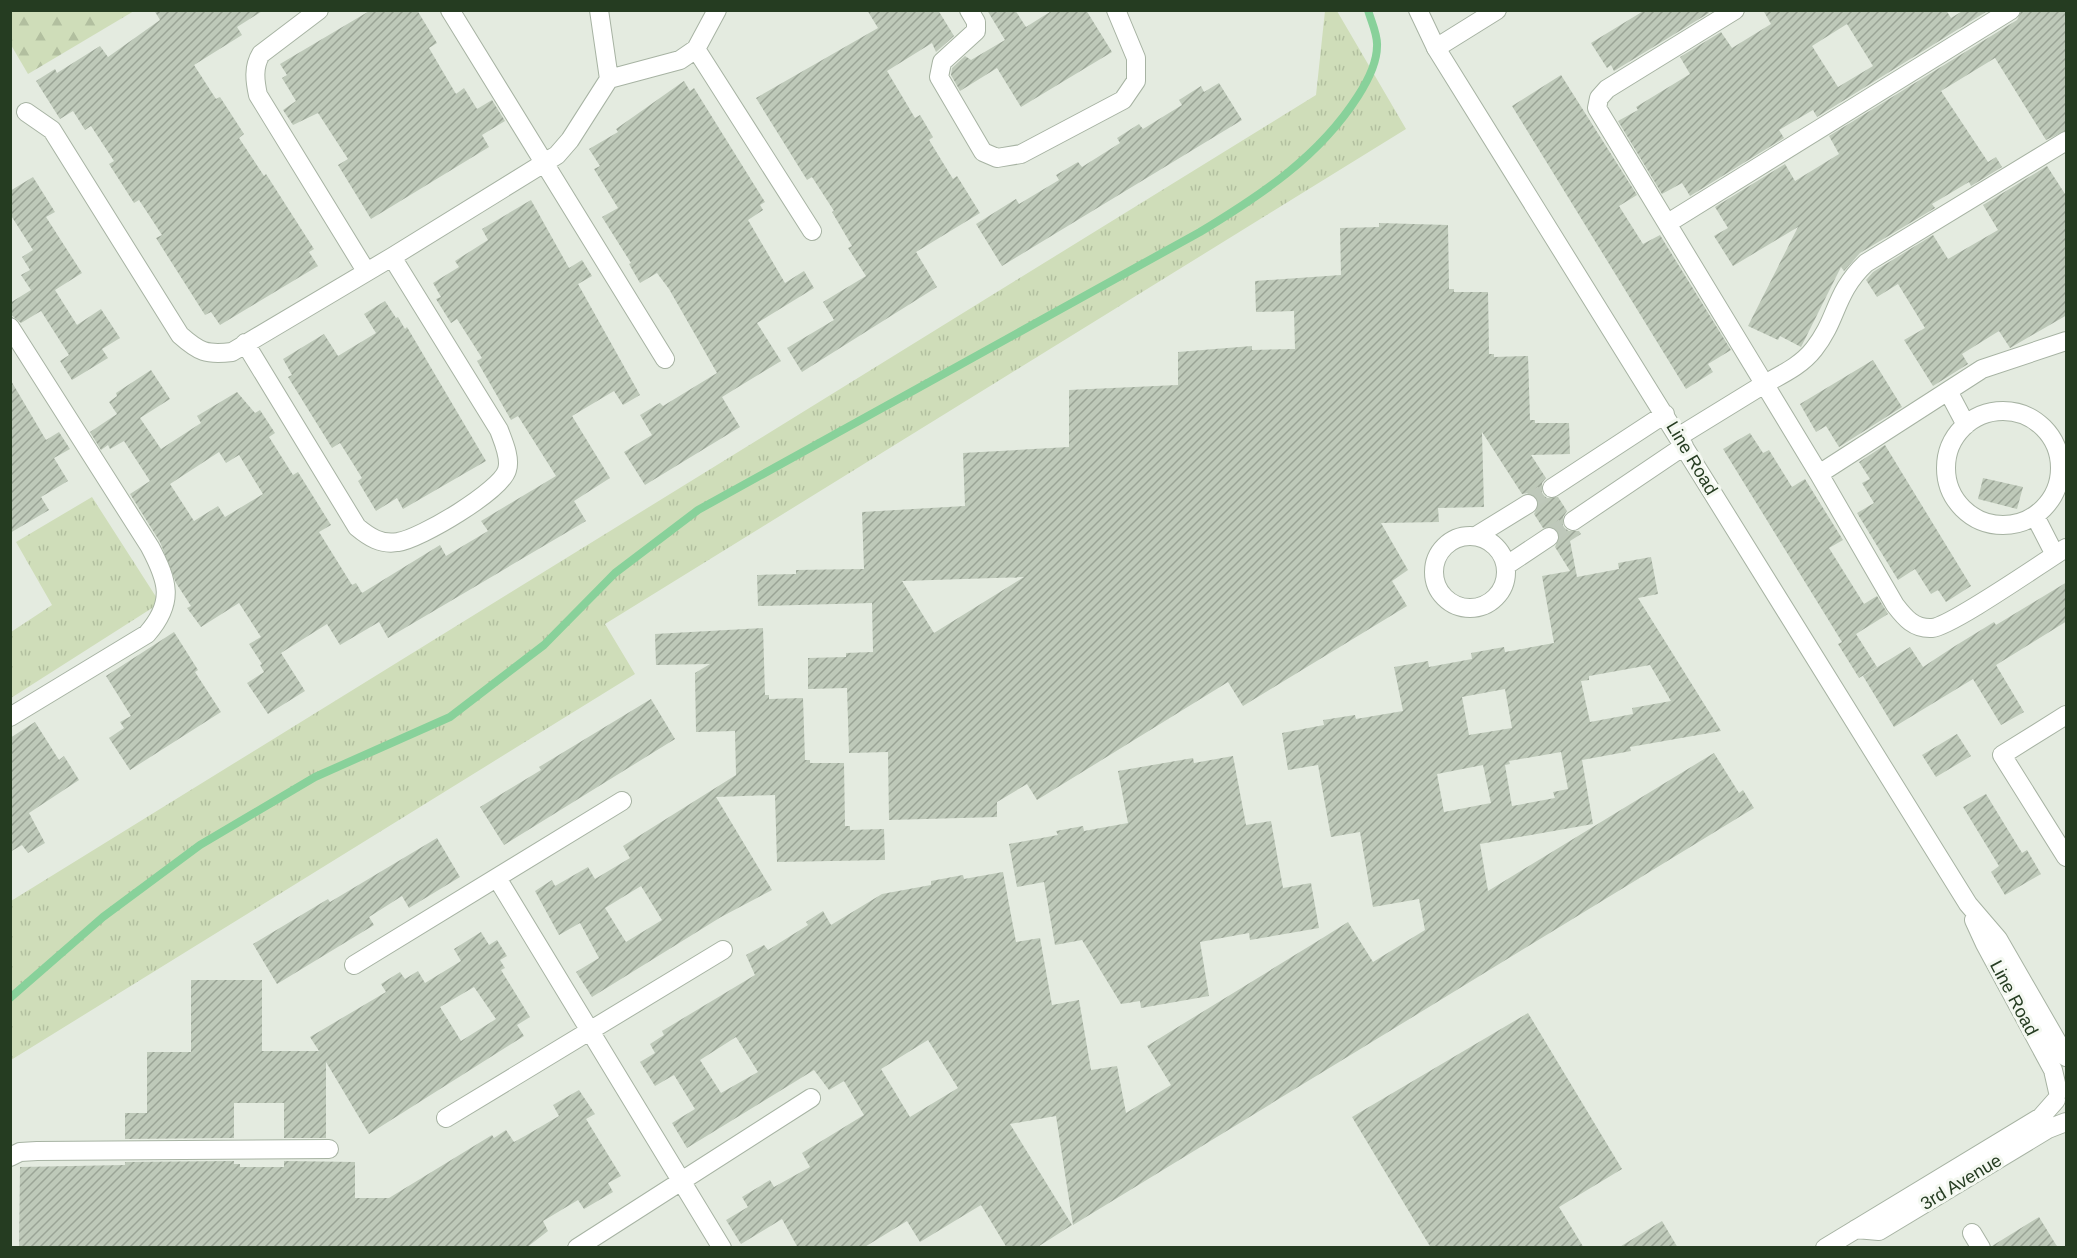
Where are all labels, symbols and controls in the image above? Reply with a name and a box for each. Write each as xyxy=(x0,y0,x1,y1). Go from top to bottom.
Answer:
street label: Line Road xyxy=(1662,418,1722,498)
street label: Line Road xyxy=(1986,957,2042,1039)
street label: 3rd Avenue xyxy=(1917,1150,2005,1214)

